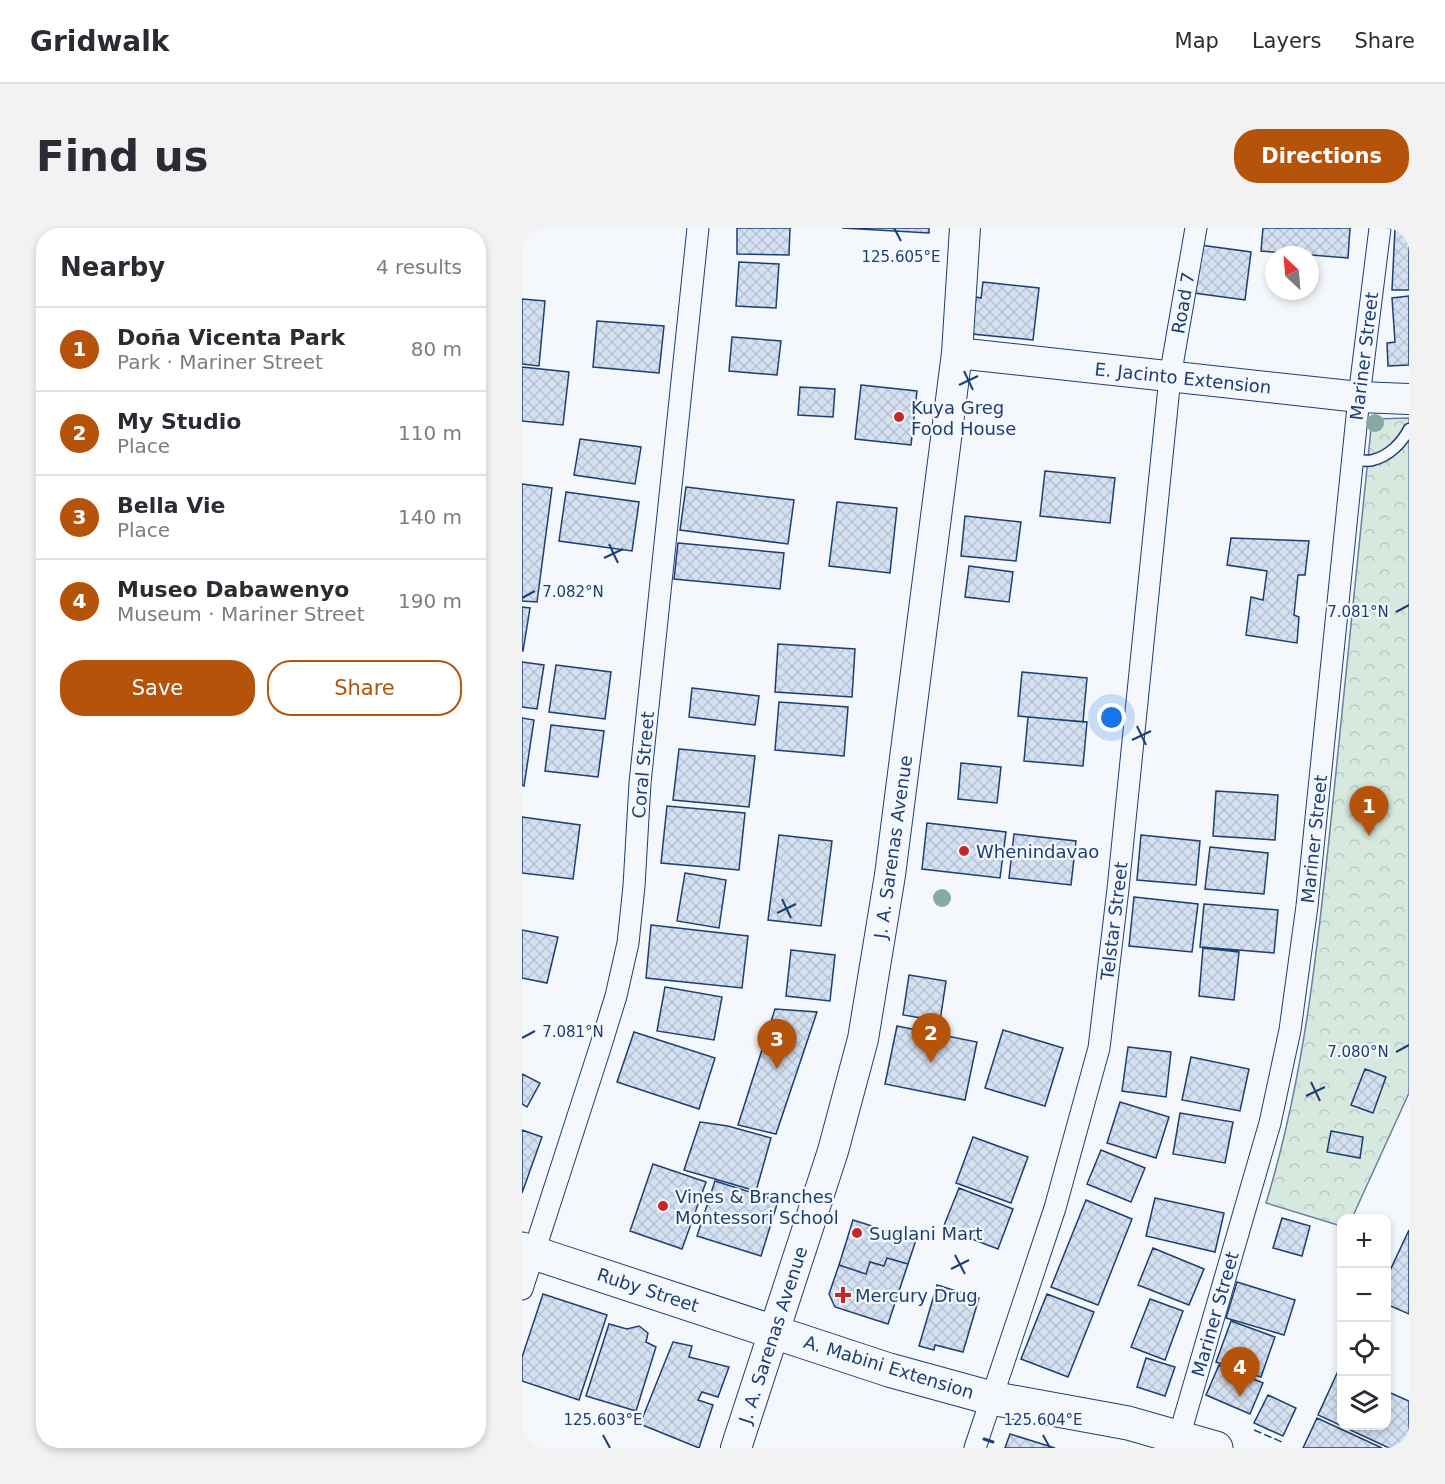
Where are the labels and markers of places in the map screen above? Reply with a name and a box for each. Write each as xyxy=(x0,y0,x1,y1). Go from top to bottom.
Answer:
place label: Kuya Greg Food House xyxy=(911,397,1016,439)
marker: Kuya Greg Food House xyxy=(892,410,906,424)
pin: 1 xyxy=(1350,786,1388,836)
place label: Whenindavao xyxy=(976,841,1099,862)
marker: Whenindavao xyxy=(957,844,971,858)
pin: 2 xyxy=(912,1014,950,1063)
pin: 3 xyxy=(758,1020,796,1069)
place label: Vines & Branches Montessori School xyxy=(675,1186,839,1228)
marker: Vines & Branches Montessori School xyxy=(656,1199,670,1213)
place label: Suglani Mart xyxy=(869,1223,982,1244)
marker: Suglani Mart xyxy=(850,1226,864,1240)
place label: Mercury Drug xyxy=(855,1285,978,1306)
marker: Mercury Drug xyxy=(836,1288,850,1302)
pin: 4 xyxy=(1220,1348,1260,1397)

